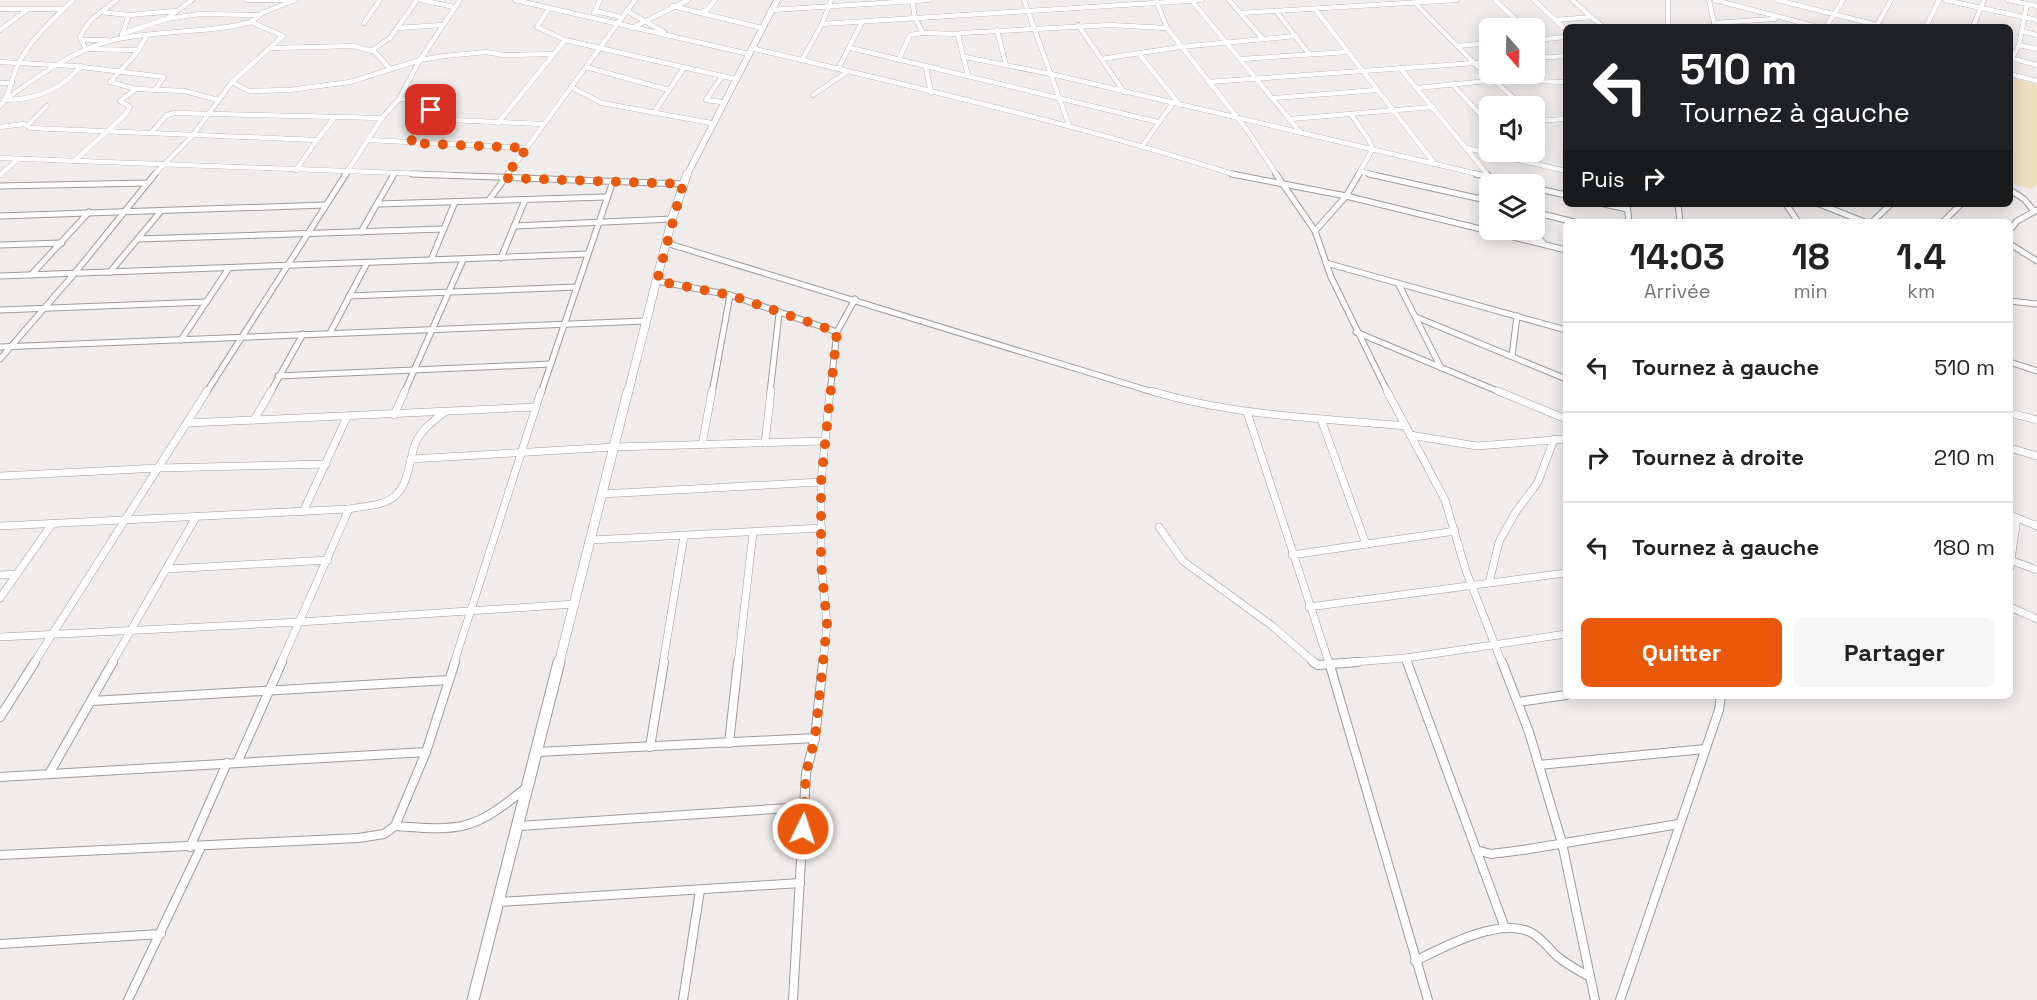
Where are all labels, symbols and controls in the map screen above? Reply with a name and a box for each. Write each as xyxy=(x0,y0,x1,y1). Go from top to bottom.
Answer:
north arrow xyxy=(1479,18,1545,84)
map controls xyxy=(1479,18,1545,240)
text: 510 m xyxy=(1680,43,1797,96)
icon: left xyxy=(1581,48,1659,126)
pin xyxy=(405,84,456,135)
icon: arrive xyxy=(414,93,447,126)
text: Tournez à gauche xyxy=(1680,95,1910,130)
button: sound xyxy=(1479,96,1545,162)
icon: right xyxy=(1637,162,1670,195)
text: Puis xyxy=(1581,165,1625,193)
button: layers xyxy=(1479,174,1545,240)
text: 14:03 xyxy=(1630,234,1725,280)
text: 18 xyxy=(1792,234,1830,280)
text: 1.4 xyxy=(1896,234,1946,280)
text: Arrivée xyxy=(1644,278,1711,304)
text: min xyxy=(1793,278,1828,304)
text: km xyxy=(1907,278,1935,304)
icon: left xyxy=(1581,351,1614,384)
text: Tournez à gauche xyxy=(1632,353,1819,381)
text: 510 m xyxy=(1934,353,1995,381)
icon: right xyxy=(1581,441,1614,474)
text: Tournez à droite xyxy=(1632,443,1804,471)
text: 210 m xyxy=(1934,443,1995,471)
icon: left xyxy=(1581,531,1614,564)
text: Tournez à gauche xyxy=(1632,533,1819,561)
text: 180 m xyxy=(1933,533,1995,561)
button: Quitter xyxy=(1581,618,1782,687)
button: Partager xyxy=(1794,618,1995,687)
position arrow xyxy=(771,797,835,861)

